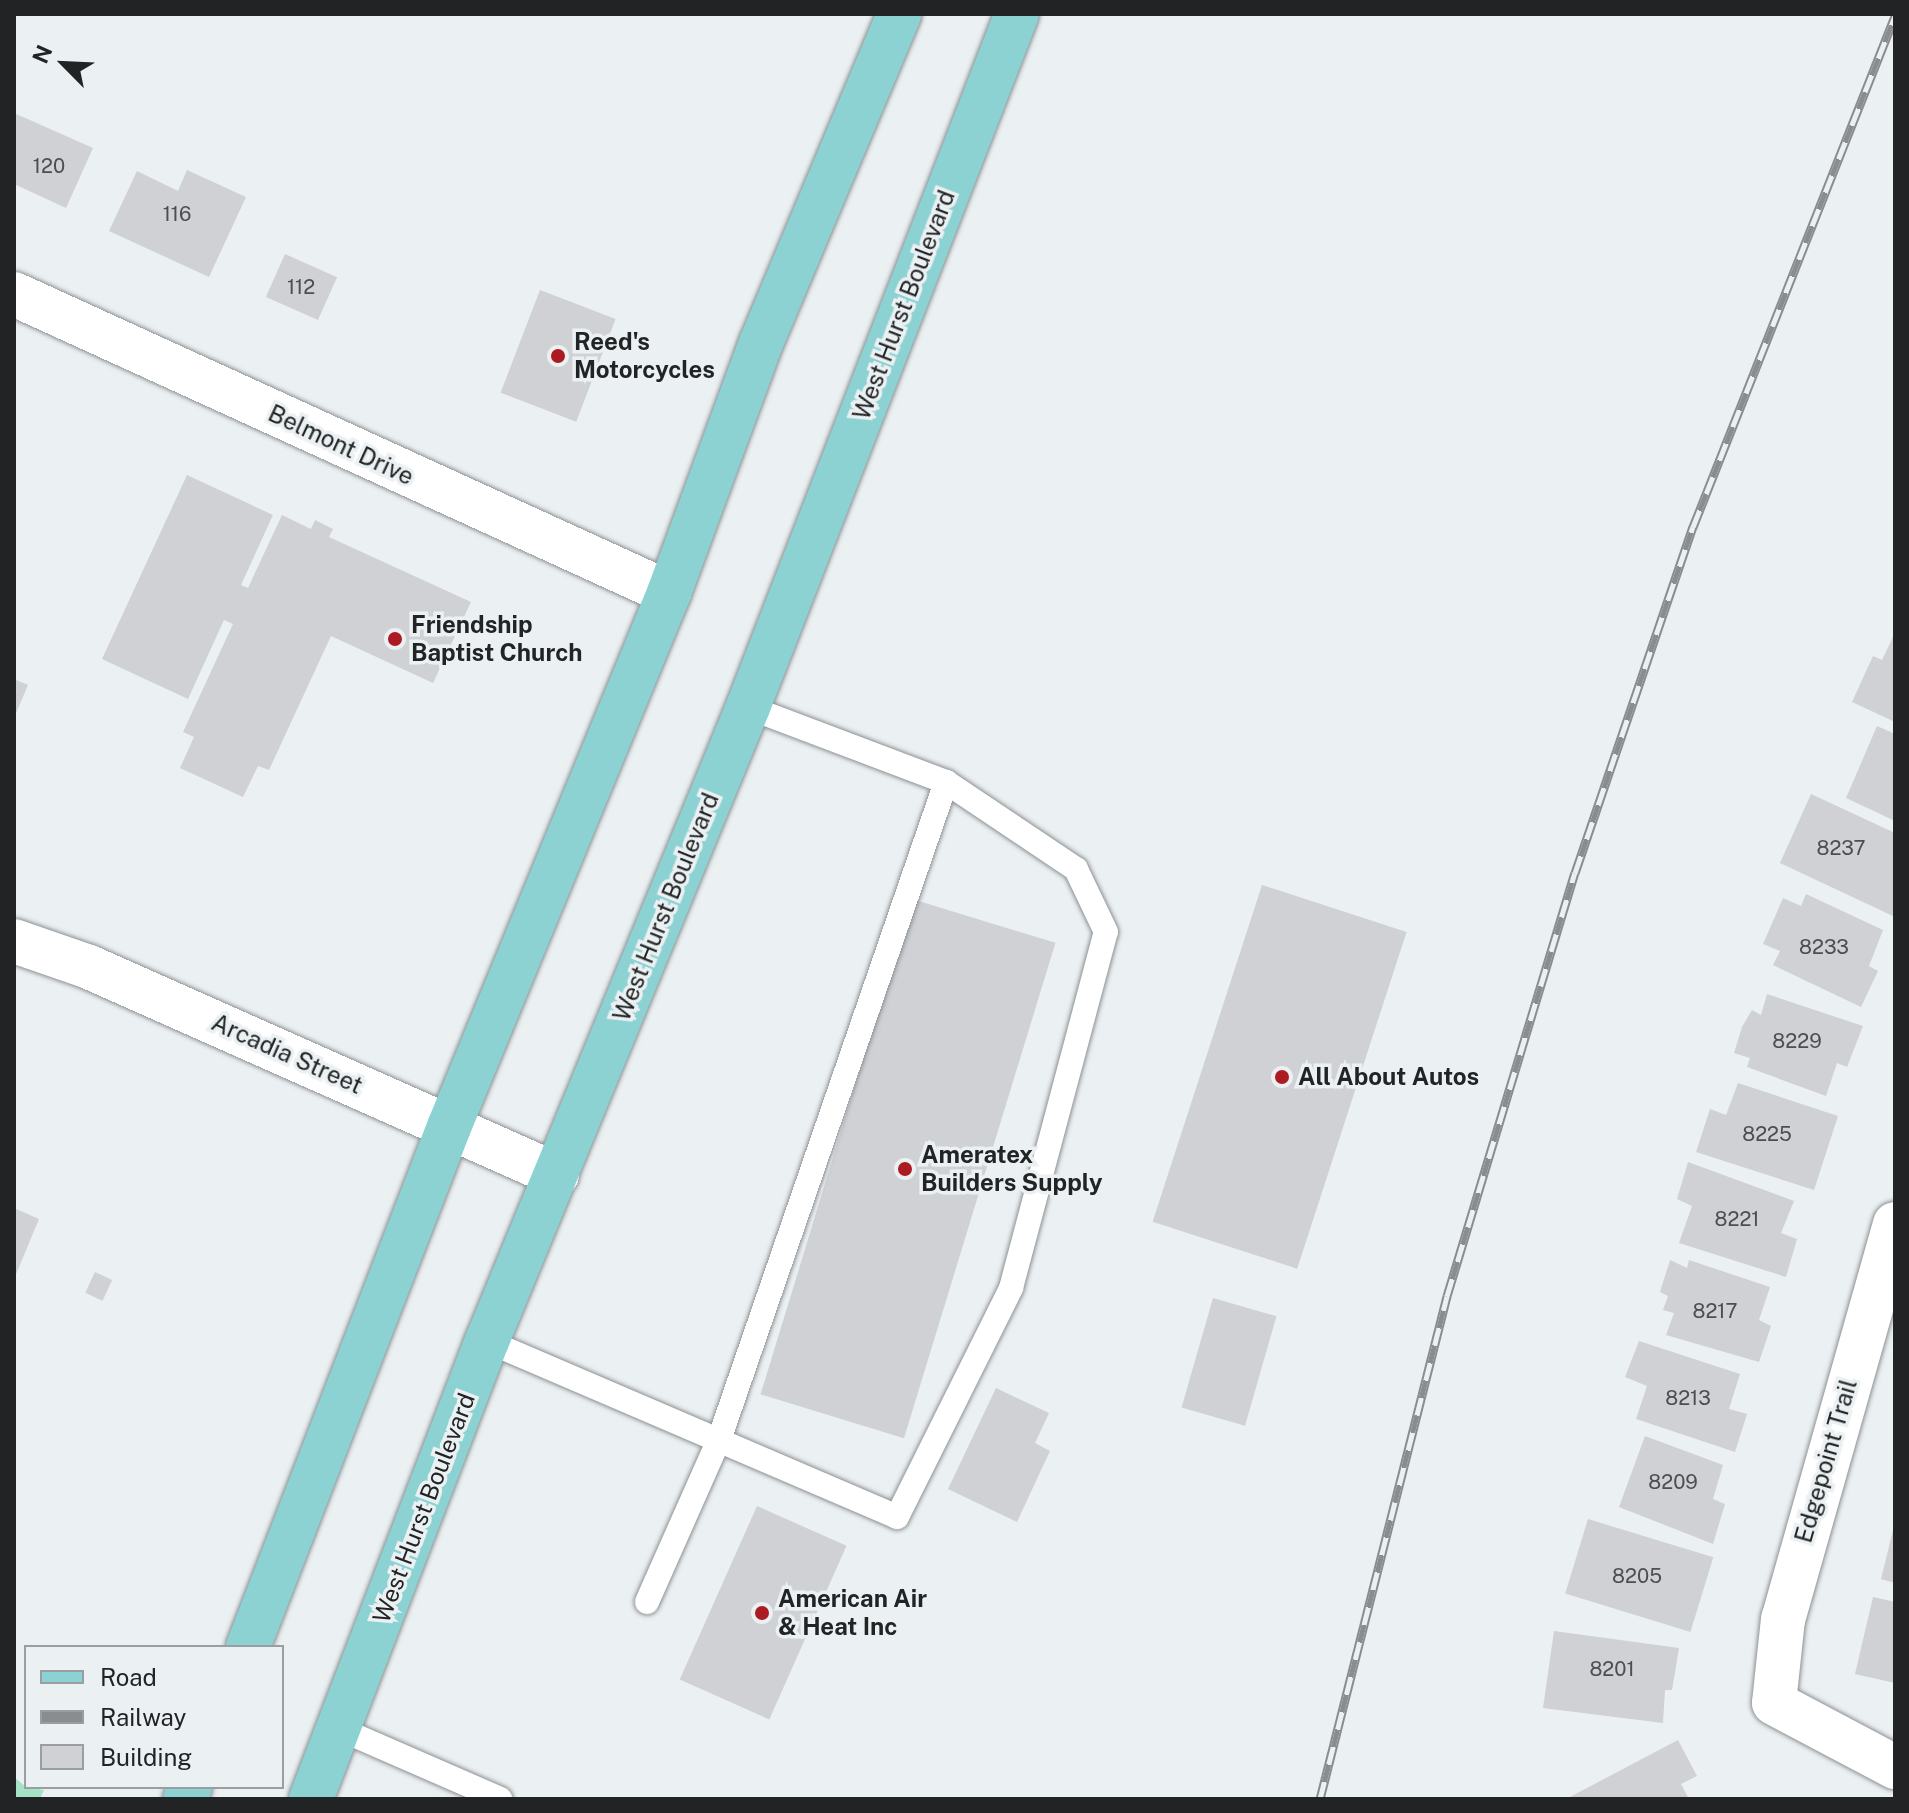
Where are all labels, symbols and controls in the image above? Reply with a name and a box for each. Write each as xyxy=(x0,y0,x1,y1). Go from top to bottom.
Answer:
north arrow xyxy=(24,24,104,104)
text: N xyxy=(27,41,57,67)
house number: 120 xyxy=(33,154,65,178)
street label: West Hurst Boulevard xyxy=(847,186,961,424)
house number: 116 xyxy=(163,202,191,226)
house number: 112 xyxy=(287,275,315,299)
place label: Reed's Motorcycles xyxy=(574,328,715,384)
marker: Reed's Motorcycles xyxy=(549,347,567,365)
street label: Belmont Drive xyxy=(264,399,418,491)
place label: Friendship Baptist Church xyxy=(411,611,583,667)
marker: Friendship Baptist Church xyxy=(386,630,404,648)
street label: West Hurst Boulevard xyxy=(607,789,725,1025)
house number: 8237 xyxy=(1816,836,1866,860)
house number: 8233 xyxy=(1799,935,1849,959)
street label: Arcadia Street xyxy=(207,1008,367,1100)
house number: 8229 xyxy=(1772,1029,1822,1053)
place label: All About Autos xyxy=(1298,1063,1479,1091)
marker: All About Autos xyxy=(1273,1068,1291,1086)
house number: 8225 xyxy=(1742,1122,1792,1146)
place label: Ameratex Builders Supply xyxy=(921,1141,1103,1197)
marker: Ameratex Builders Supply xyxy=(896,1160,914,1178)
house number: 8221 xyxy=(1715,1207,1759,1231)
house number: 8217 xyxy=(1692,1299,1738,1323)
street label: Edgepoint Trail xyxy=(1789,1376,1863,1546)
house number: 8213 xyxy=(1665,1386,1711,1410)
street label: West Hurst Boulevard xyxy=(367,1389,481,1627)
house number: 8209 xyxy=(1648,1470,1698,1494)
house number: 8205 xyxy=(1612,1564,1662,1588)
place label: American Air & Heat Inc xyxy=(778,1585,927,1641)
marker: American Air & Heat Inc xyxy=(753,1604,771,1622)
legend xyxy=(24,1645,284,1789)
house number: 8201 xyxy=(1589,1657,1635,1681)
text: Road xyxy=(100,1663,157,1691)
text: Railway xyxy=(100,1703,186,1731)
text: Building xyxy=(100,1743,192,1771)

